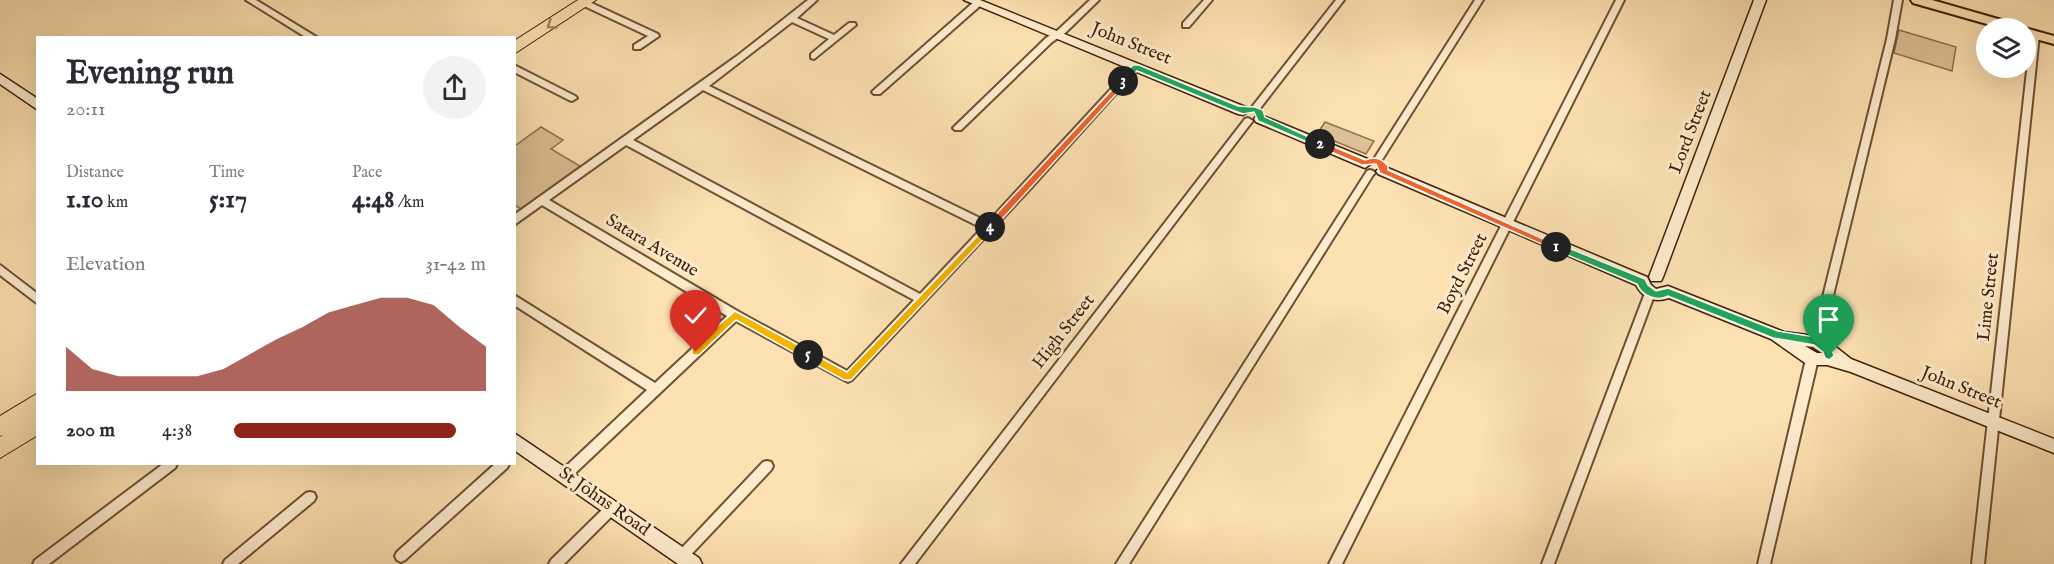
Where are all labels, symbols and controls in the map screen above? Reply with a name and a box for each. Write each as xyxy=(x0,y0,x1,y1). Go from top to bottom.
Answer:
one-way arrow xyxy=(547,17,558,28)
street label: John Street xyxy=(1086,17,1174,70)
map controls xyxy=(1976,18,2036,78)
button: layers xyxy=(1976,18,2036,78)
text: Evening run xyxy=(66,53,234,95)
button: share xyxy=(423,56,486,119)
pin: 3 xyxy=(1108,66,1138,96)
text: 3 xyxy=(1120,71,1126,91)
street label: Lord Street xyxy=(1665,87,1717,177)
text: 20:11 xyxy=(66,97,105,122)
pin: 2 xyxy=(1305,129,1335,159)
text: 2 xyxy=(1316,134,1324,154)
text: Distance xyxy=(66,163,124,183)
text: Time xyxy=(209,163,245,183)
text: Pace xyxy=(352,163,382,183)
text: 1.10 xyxy=(66,183,104,216)
text: 5:17 xyxy=(209,183,247,216)
text: 4:48 xyxy=(352,183,395,216)
text: km xyxy=(104,193,128,213)
text: /km xyxy=(395,193,424,213)
street label: Satara Avenue xyxy=(601,209,703,283)
pin: 4 xyxy=(975,212,1005,242)
text: 4 xyxy=(986,217,994,237)
street label: Boyd Street xyxy=(1433,229,1493,319)
pin: 1 xyxy=(1541,232,1571,262)
text: 1 xyxy=(1553,237,1559,257)
text: Elevation xyxy=(66,252,145,277)
text: 31–42 m xyxy=(425,252,486,277)
street label: Lime Street xyxy=(1973,252,2005,342)
pin xyxy=(670,290,721,352)
street label: High Street xyxy=(1028,290,1100,374)
pin xyxy=(1803,294,1854,356)
icon: check xyxy=(679,299,712,332)
icon: arrive xyxy=(1812,303,1845,336)
pin: 5 xyxy=(793,340,823,370)
text: 5 xyxy=(805,345,811,365)
street label: John Street xyxy=(1916,361,2004,414)
text: 200 m xyxy=(66,418,115,443)
text: 4:38 xyxy=(162,418,192,443)
street label: St Johns Road xyxy=(554,462,654,542)

